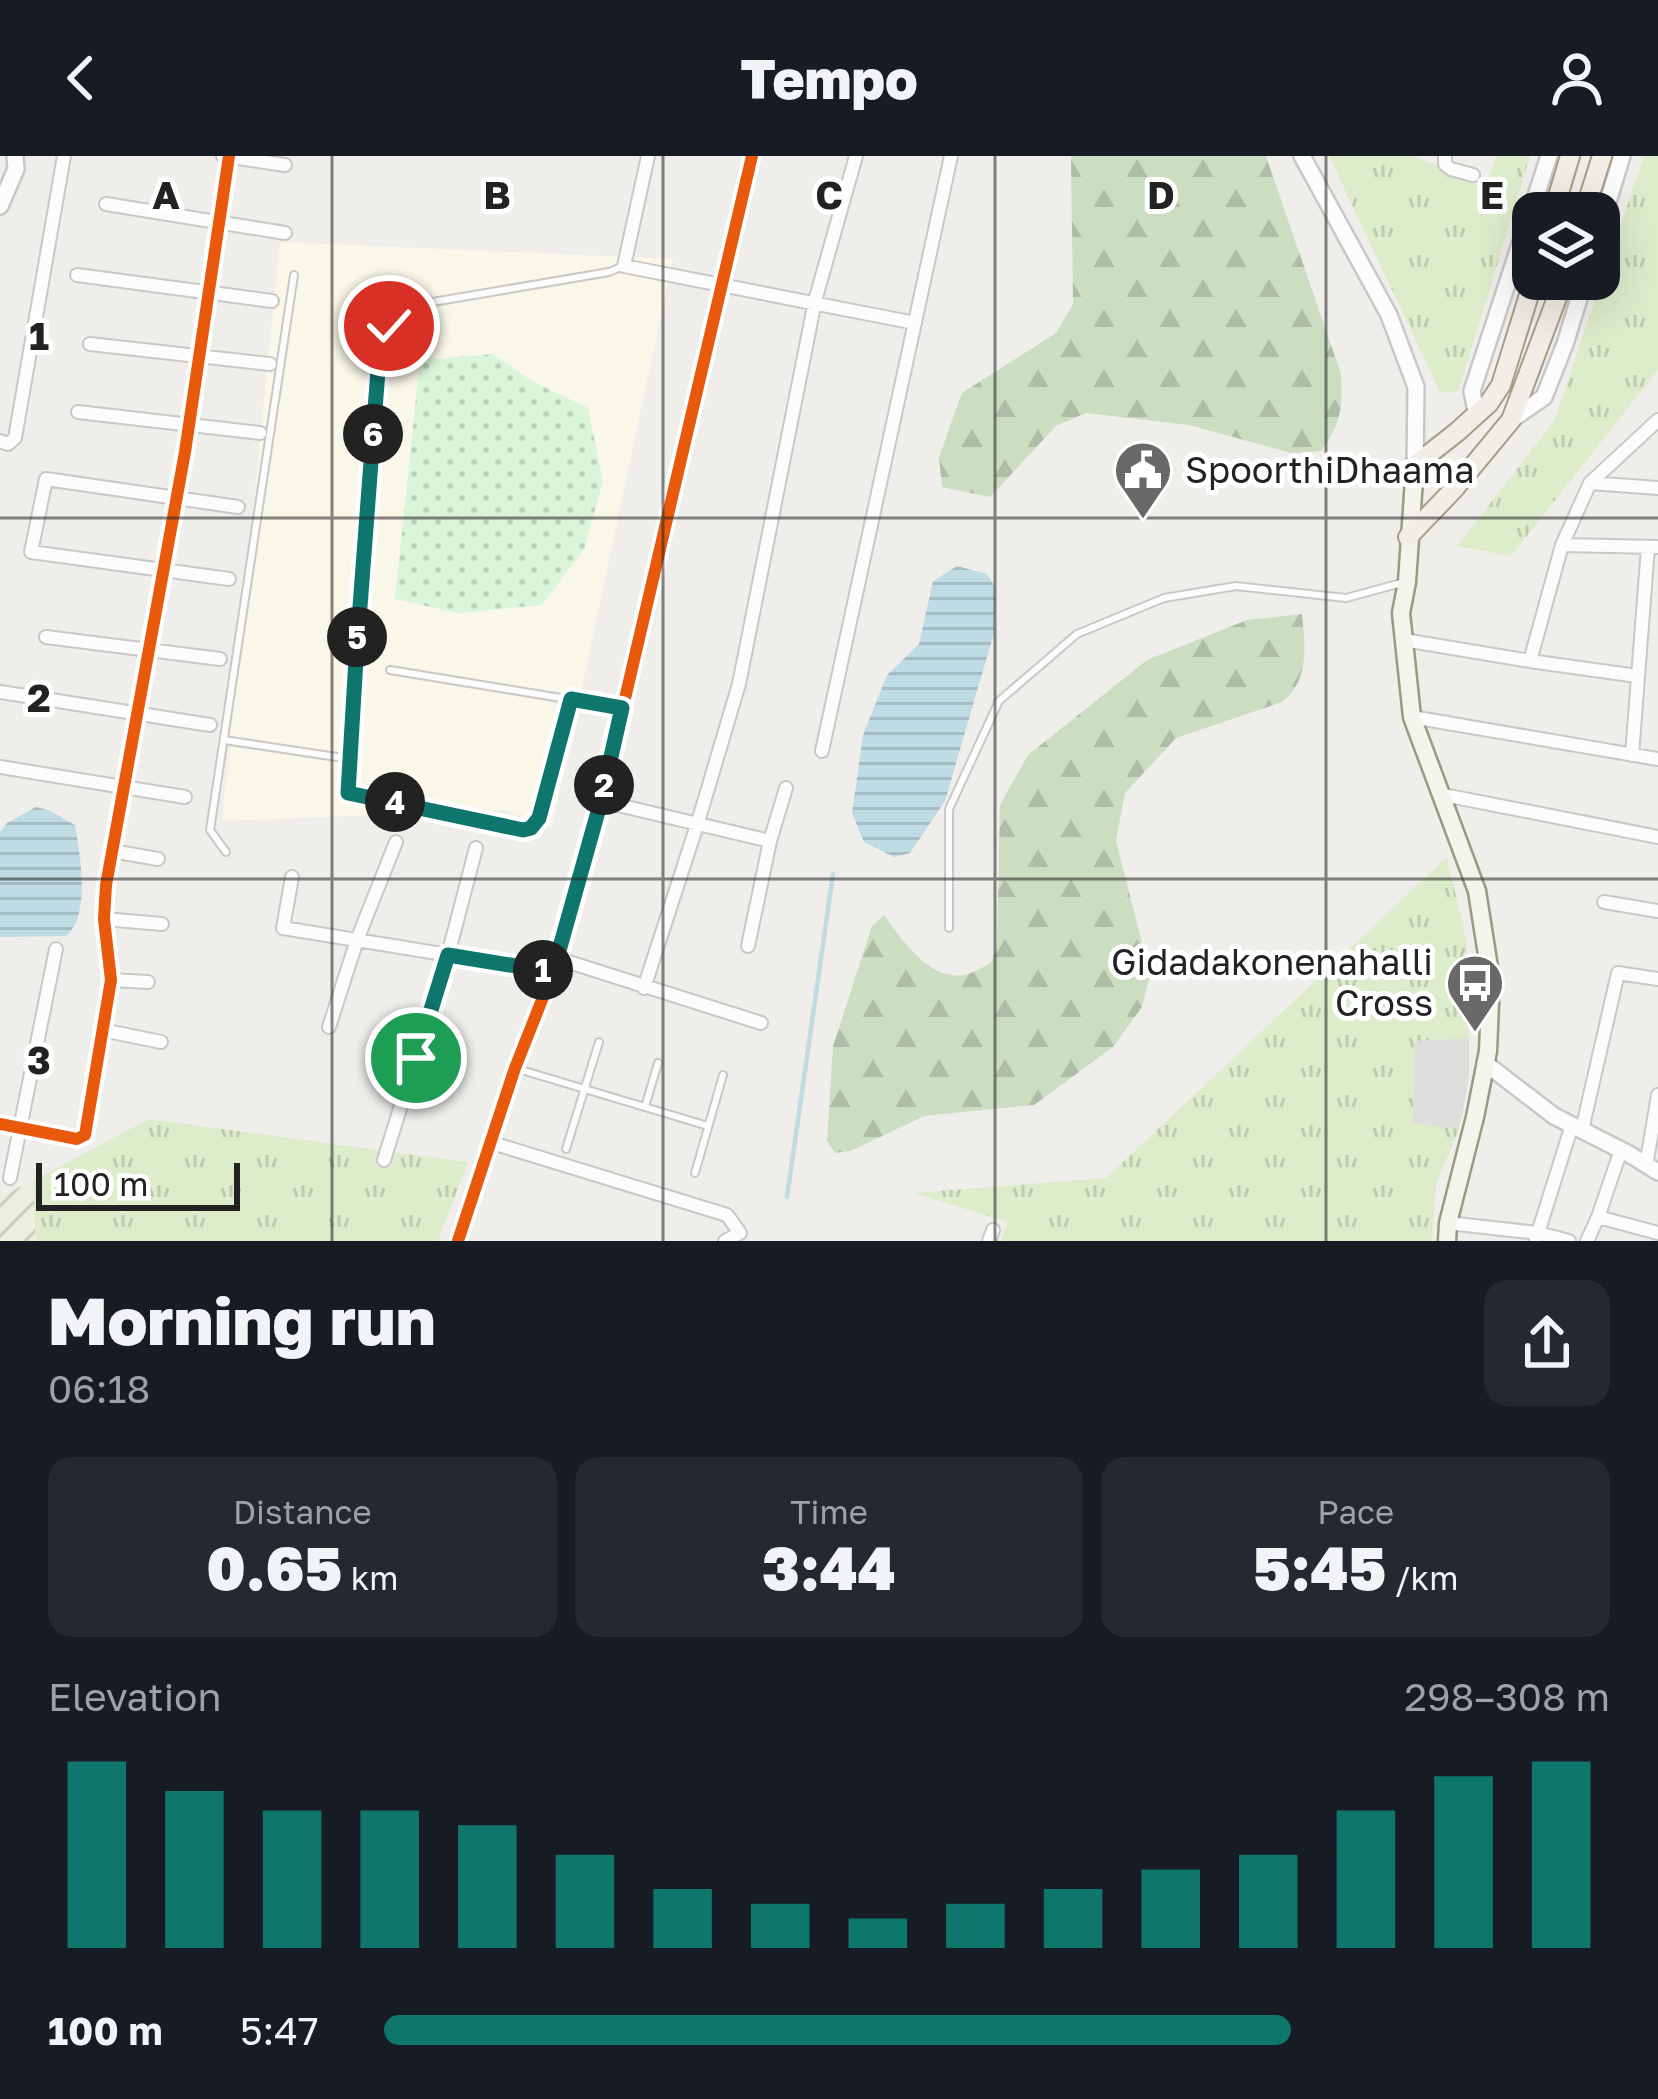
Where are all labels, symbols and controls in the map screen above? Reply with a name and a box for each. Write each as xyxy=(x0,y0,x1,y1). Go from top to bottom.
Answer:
icon: back xyxy=(48,45,114,111)
icon: person xyxy=(1544,45,1610,111)
text: Tempo xyxy=(740,46,918,111)
text: A xyxy=(152,171,180,218)
text: B xyxy=(483,171,511,218)
text: C xyxy=(815,171,843,218)
text: D xyxy=(1147,171,1175,218)
text: E xyxy=(1480,171,1504,218)
map controls xyxy=(1512,192,1620,300)
button: layers xyxy=(1512,192,1620,300)
pin xyxy=(338,275,440,377)
icon: check xyxy=(356,293,422,359)
text: 1 xyxy=(29,312,49,359)
pin: 6 xyxy=(343,404,403,464)
text: 6 xyxy=(363,414,383,453)
public building icon: SpoorthiDhaama xyxy=(1112,439,1174,521)
place label: SpoorthiDhaama xyxy=(1185,448,1475,491)
pin: 5 xyxy=(327,607,387,667)
text: 5 xyxy=(347,617,367,656)
text: 2 xyxy=(27,674,51,721)
pin: 2 xyxy=(574,755,634,815)
text: 2 xyxy=(594,765,614,804)
pin: 4 xyxy=(365,772,425,832)
text: 4 xyxy=(385,782,405,821)
pin: 1 xyxy=(513,940,573,1000)
place label: Gidadakonenahalli Cross xyxy=(1111,940,1433,1024)
text: 1 xyxy=(535,950,552,989)
bus stop icon: Gidadakonenahalli Cross xyxy=(1444,952,1506,1034)
pin xyxy=(365,1007,467,1109)
icon: arrive xyxy=(383,1025,449,1091)
text: 3 xyxy=(27,1036,51,1083)
scale bar xyxy=(36,1157,240,1210)
text: 100 m xyxy=(54,1164,148,1203)
text: Morning run xyxy=(48,1280,436,1360)
button: share xyxy=(1484,1280,1610,1406)
text: 06:18 xyxy=(48,1365,150,1412)
text: Distance xyxy=(233,1492,372,1531)
text: Time xyxy=(790,1492,868,1531)
text: Pace xyxy=(1317,1492,1394,1531)
text: 0.65 xyxy=(206,1531,342,1603)
text: 3:44 xyxy=(762,1531,896,1603)
text: 5:45 xyxy=(1253,1531,1386,1603)
text: km xyxy=(342,1558,398,1597)
text: /km xyxy=(1386,1558,1458,1597)
text: Elevation xyxy=(48,1673,221,1720)
text: 298–308 m xyxy=(1404,1673,1610,1720)
text: 100 m xyxy=(48,2007,163,2054)
text: 5:47 xyxy=(240,2007,319,2054)

